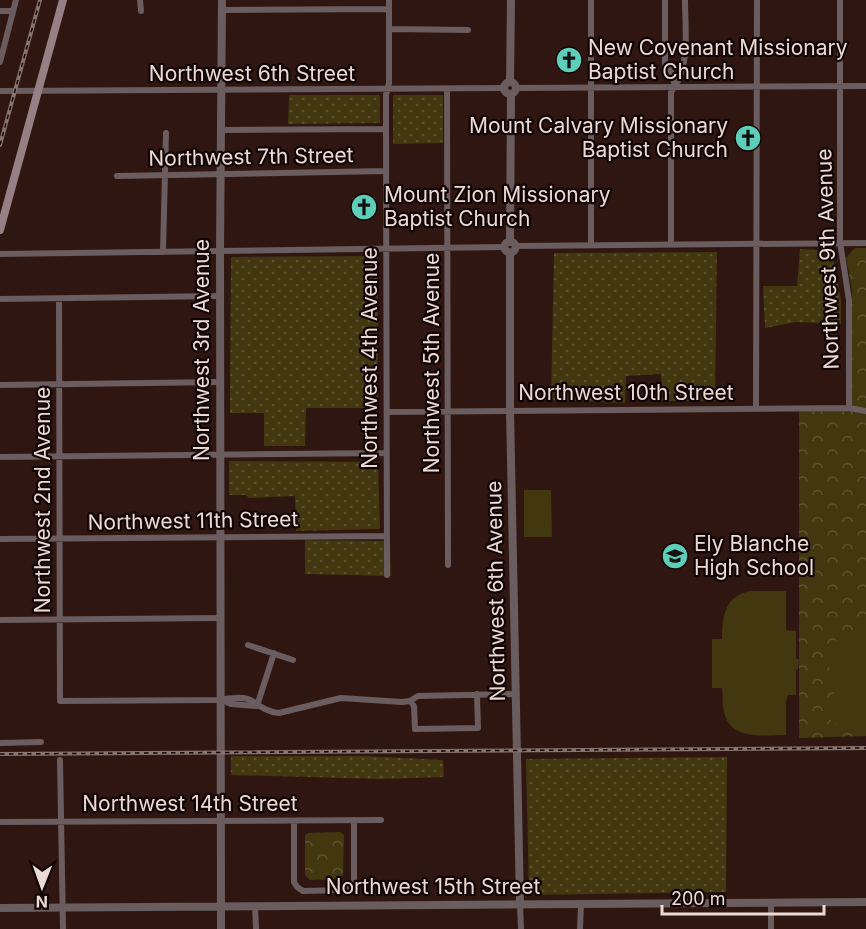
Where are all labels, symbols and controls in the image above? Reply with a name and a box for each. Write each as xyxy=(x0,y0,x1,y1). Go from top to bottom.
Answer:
place label: New Covenant Missionary Baptist Church xyxy=(588,35,848,84)
church icon: New Covenant Missionary Baptist Church xyxy=(554,45,584,75)
street label: Northwest 6th Street xyxy=(149,61,355,86)
place label: Mount Calvary Missionary Baptist Church xyxy=(469,113,728,162)
church icon: Mount Calvary Missionary Baptist Church xyxy=(733,123,763,153)
street label: Northwest 7th Street xyxy=(148,142,354,171)
street label: Northwest 9th Avenue xyxy=(811,148,844,370)
place label: Mount Zion Missionary Baptist Church xyxy=(384,182,611,231)
church icon: Mount Zion Missionary Baptist Church xyxy=(349,192,379,222)
street label: Northwest 3rd Avenue xyxy=(189,239,214,461)
street label: Northwest 4th Avenue xyxy=(357,247,382,469)
street label: Northwest 5th Avenue xyxy=(419,253,444,473)
street label: Northwest 10th Street xyxy=(518,380,734,405)
street label: Northwest 2nd Avenue xyxy=(30,387,55,613)
street label: Northwest 6th Avenue xyxy=(481,480,510,702)
street label: Northwest 11th Street xyxy=(87,506,299,535)
place label: Ely Blanche High School xyxy=(694,531,814,580)
school or university icon: Ely Blanche High School xyxy=(660,541,690,571)
street label: Northwest 14th Street xyxy=(82,791,298,816)
north arrow xyxy=(12,857,72,917)
street label: Northwest 15th Street xyxy=(326,874,540,899)
scale bar xyxy=(662,878,824,916)
text: 200 m xyxy=(671,888,726,909)
text: N xyxy=(35,892,48,912)

